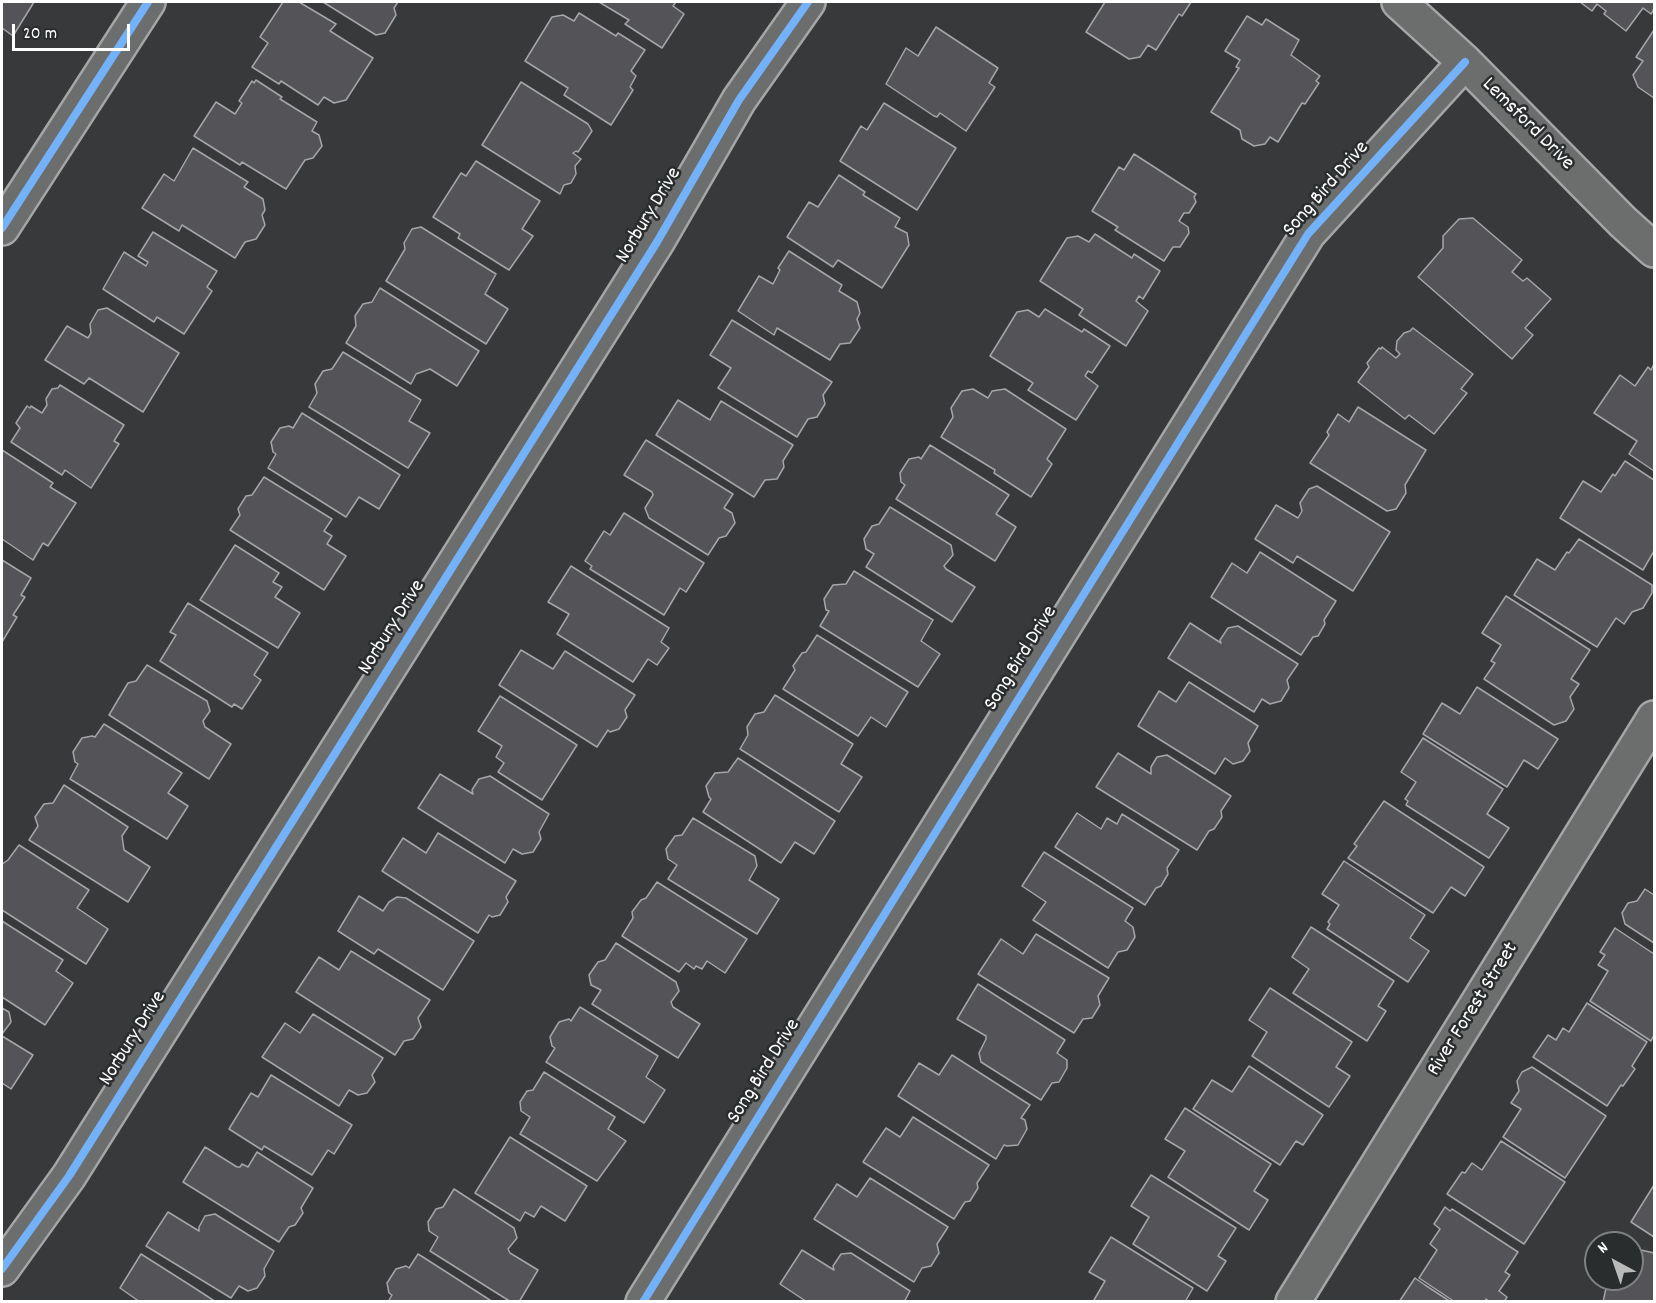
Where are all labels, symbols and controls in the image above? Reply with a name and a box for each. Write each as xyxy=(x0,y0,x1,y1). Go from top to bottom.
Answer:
scale bar xyxy=(15,12,134,50)
text: 20 m xyxy=(23,22,57,47)
street label: Lemsford Drive xyxy=(1475,73,1579,177)
street label: Song Bird Drive xyxy=(1278,137,1376,243)
street label: Norbury Drive xyxy=(612,164,688,268)
street label: Norbury Drive xyxy=(354,576,432,680)
street label: Song Bird Drive xyxy=(980,602,1064,716)
street label: River Forest Street xyxy=(1423,939,1525,1081)
street label: Norbury Drive xyxy=(95,987,173,1091)
street label: Song Bird Drive xyxy=(723,1015,807,1129)
north arrow xyxy=(1584,1231,1644,1291)
text: N xyxy=(1593,1237,1614,1260)

